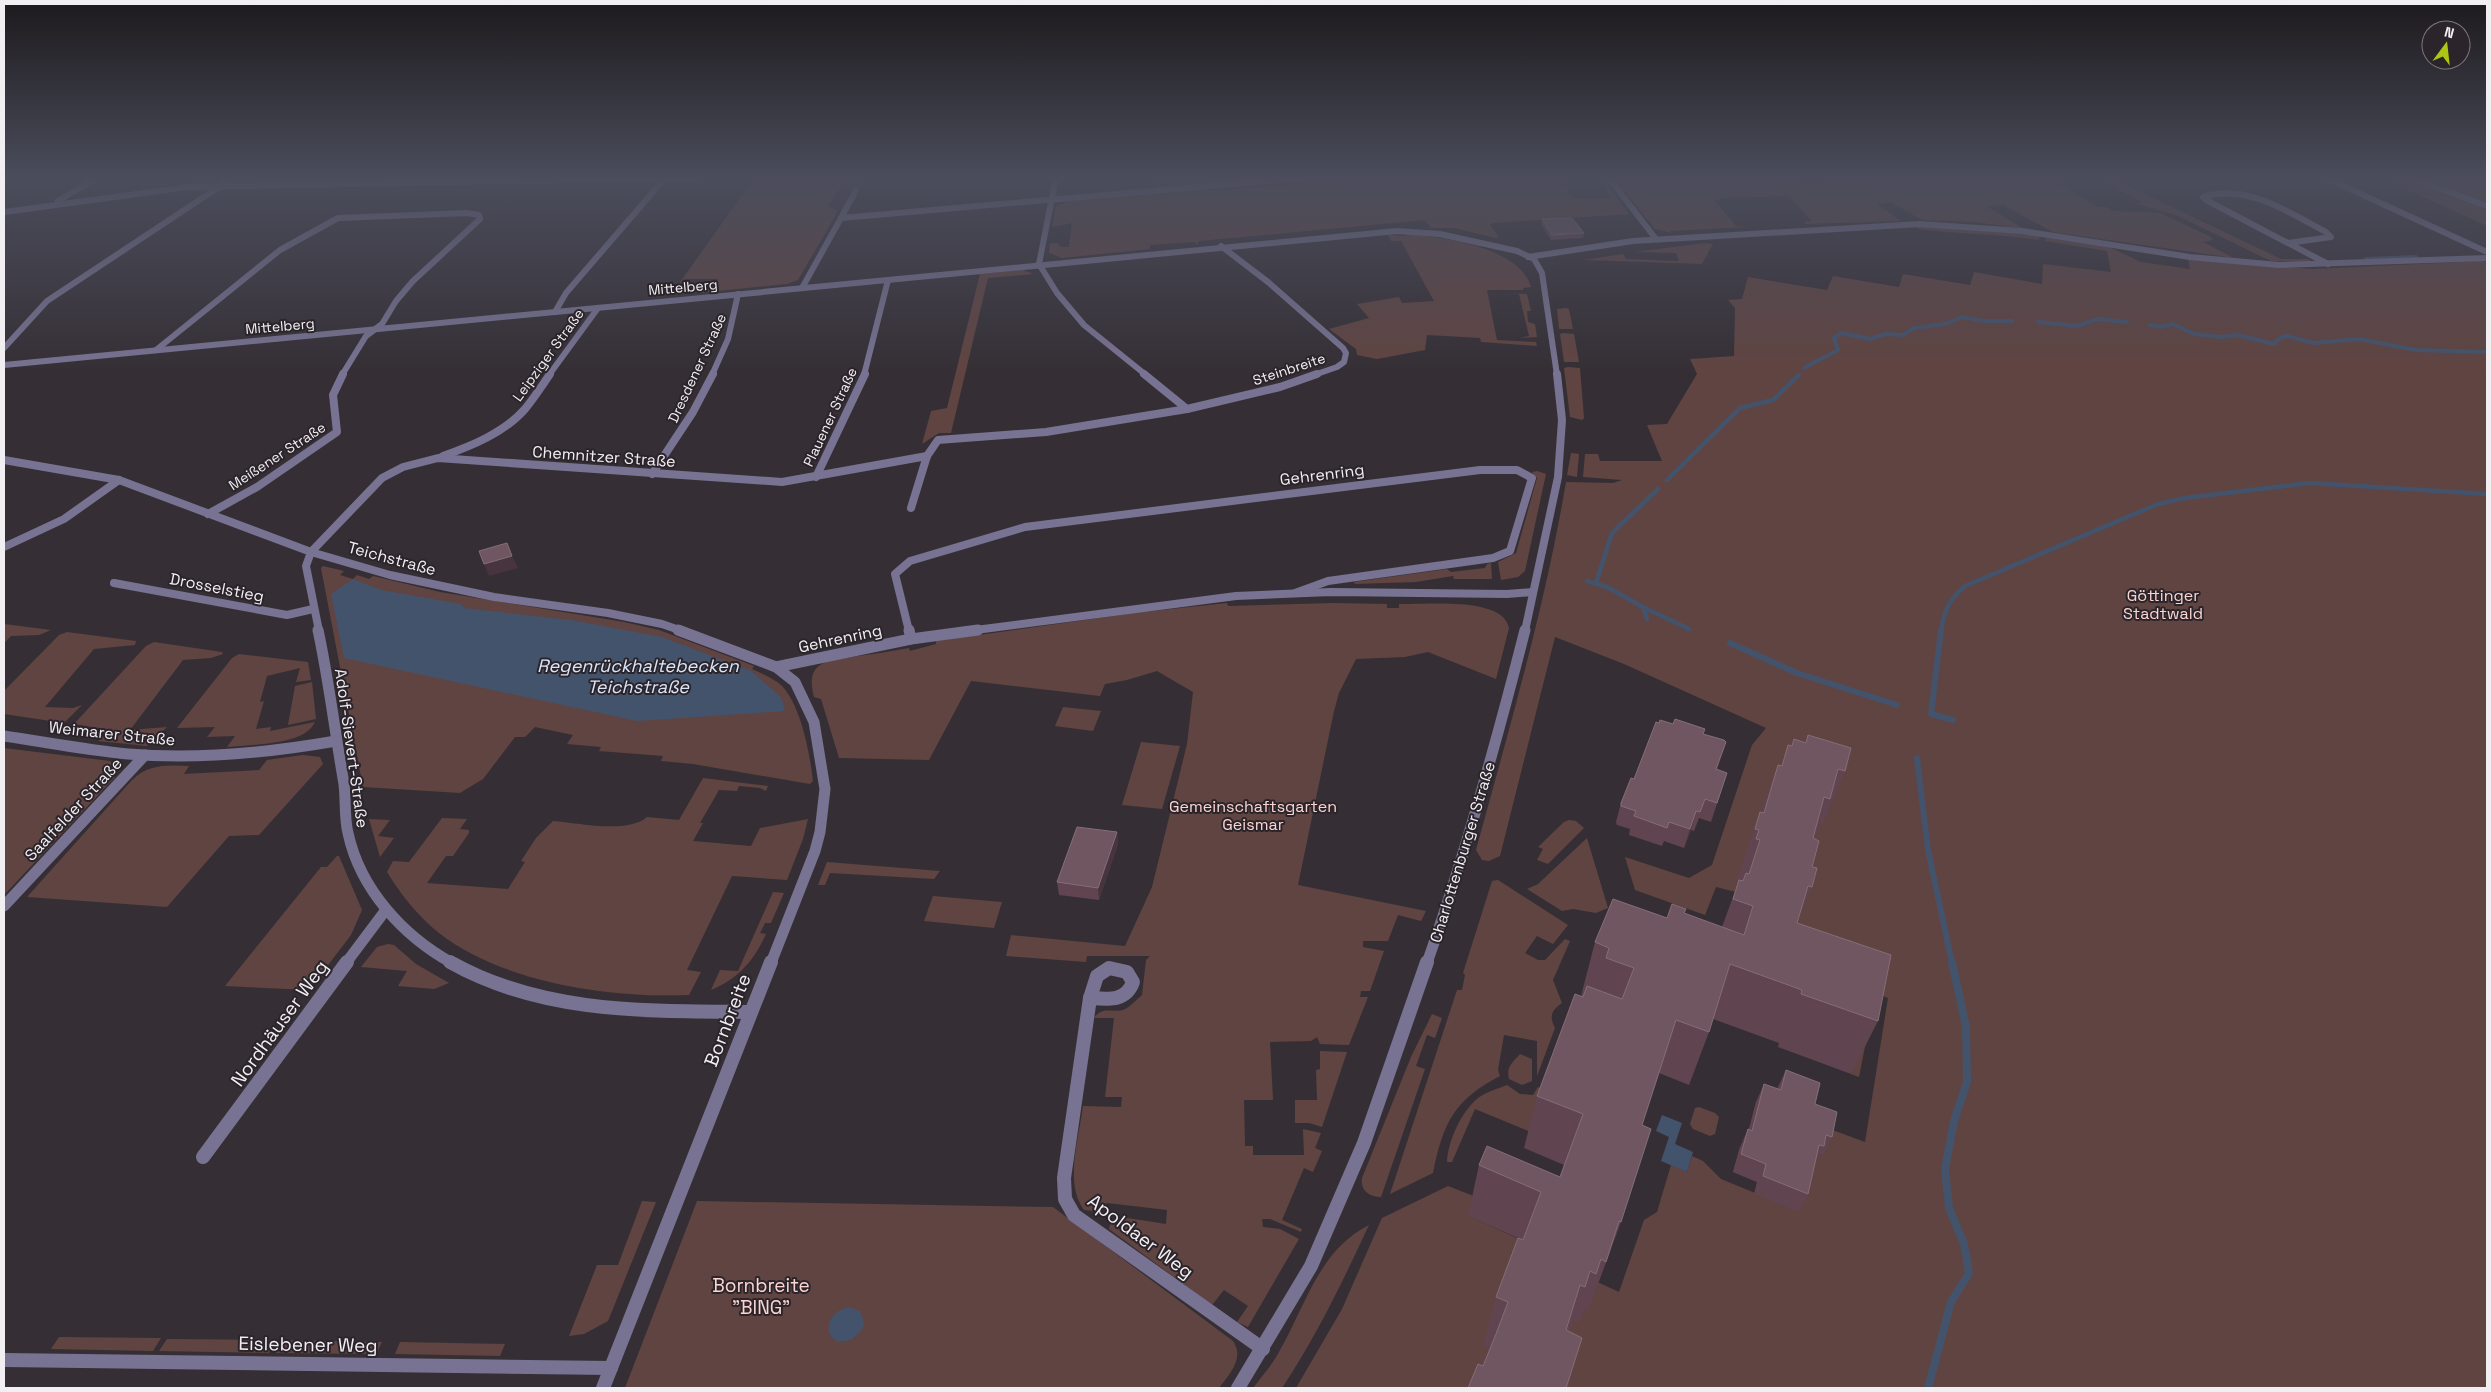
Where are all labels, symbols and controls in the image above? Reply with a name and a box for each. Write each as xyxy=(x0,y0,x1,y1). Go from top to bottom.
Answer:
north arrow xyxy=(2421,20,2471,70)
text: N xyxy=(2442,23,2456,42)
street label: Mittelberg xyxy=(648,275,718,299)
street label: Leipziger Straße xyxy=(508,305,588,405)
street label: Dresdener Straße xyxy=(664,311,730,425)
street label: Mittelberg xyxy=(245,314,315,338)
street label: Steinbreite xyxy=(1250,349,1328,389)
street label: Plauener Straße xyxy=(799,364,861,470)
street label: Meißener Straße xyxy=(225,418,329,494)
street label: Chemnitzer Straße xyxy=(532,441,676,472)
street label: Gehrenring xyxy=(1279,459,1365,490)
street label: Teichstraße xyxy=(345,537,438,580)
street label: Drosselstieg xyxy=(168,568,266,607)
park label: Göttinger Stadtwald xyxy=(2123,585,2203,624)
street label: Gehrenring xyxy=(796,619,884,658)
water label: Regenrückhaltebecken Teichstraße xyxy=(537,654,740,698)
street label: Adolf-Sievert-Straße xyxy=(330,667,373,829)
street label: Weimarer Straße xyxy=(48,716,176,751)
street label: Saalfelder Straße xyxy=(20,753,127,865)
street label: Charlottenburger Straße xyxy=(1425,759,1500,945)
park label: Gemeinschaftsgarten Geismar xyxy=(1169,796,1337,835)
street label: Nordhäuser Weg xyxy=(225,955,334,1091)
street label: Bornbreite xyxy=(698,970,757,1070)
street label: Apoldaer Weg xyxy=(1083,1188,1199,1284)
park label: Bornbreite "BING" xyxy=(712,1273,810,1320)
street label: Eislebener Weg xyxy=(238,1331,378,1358)

